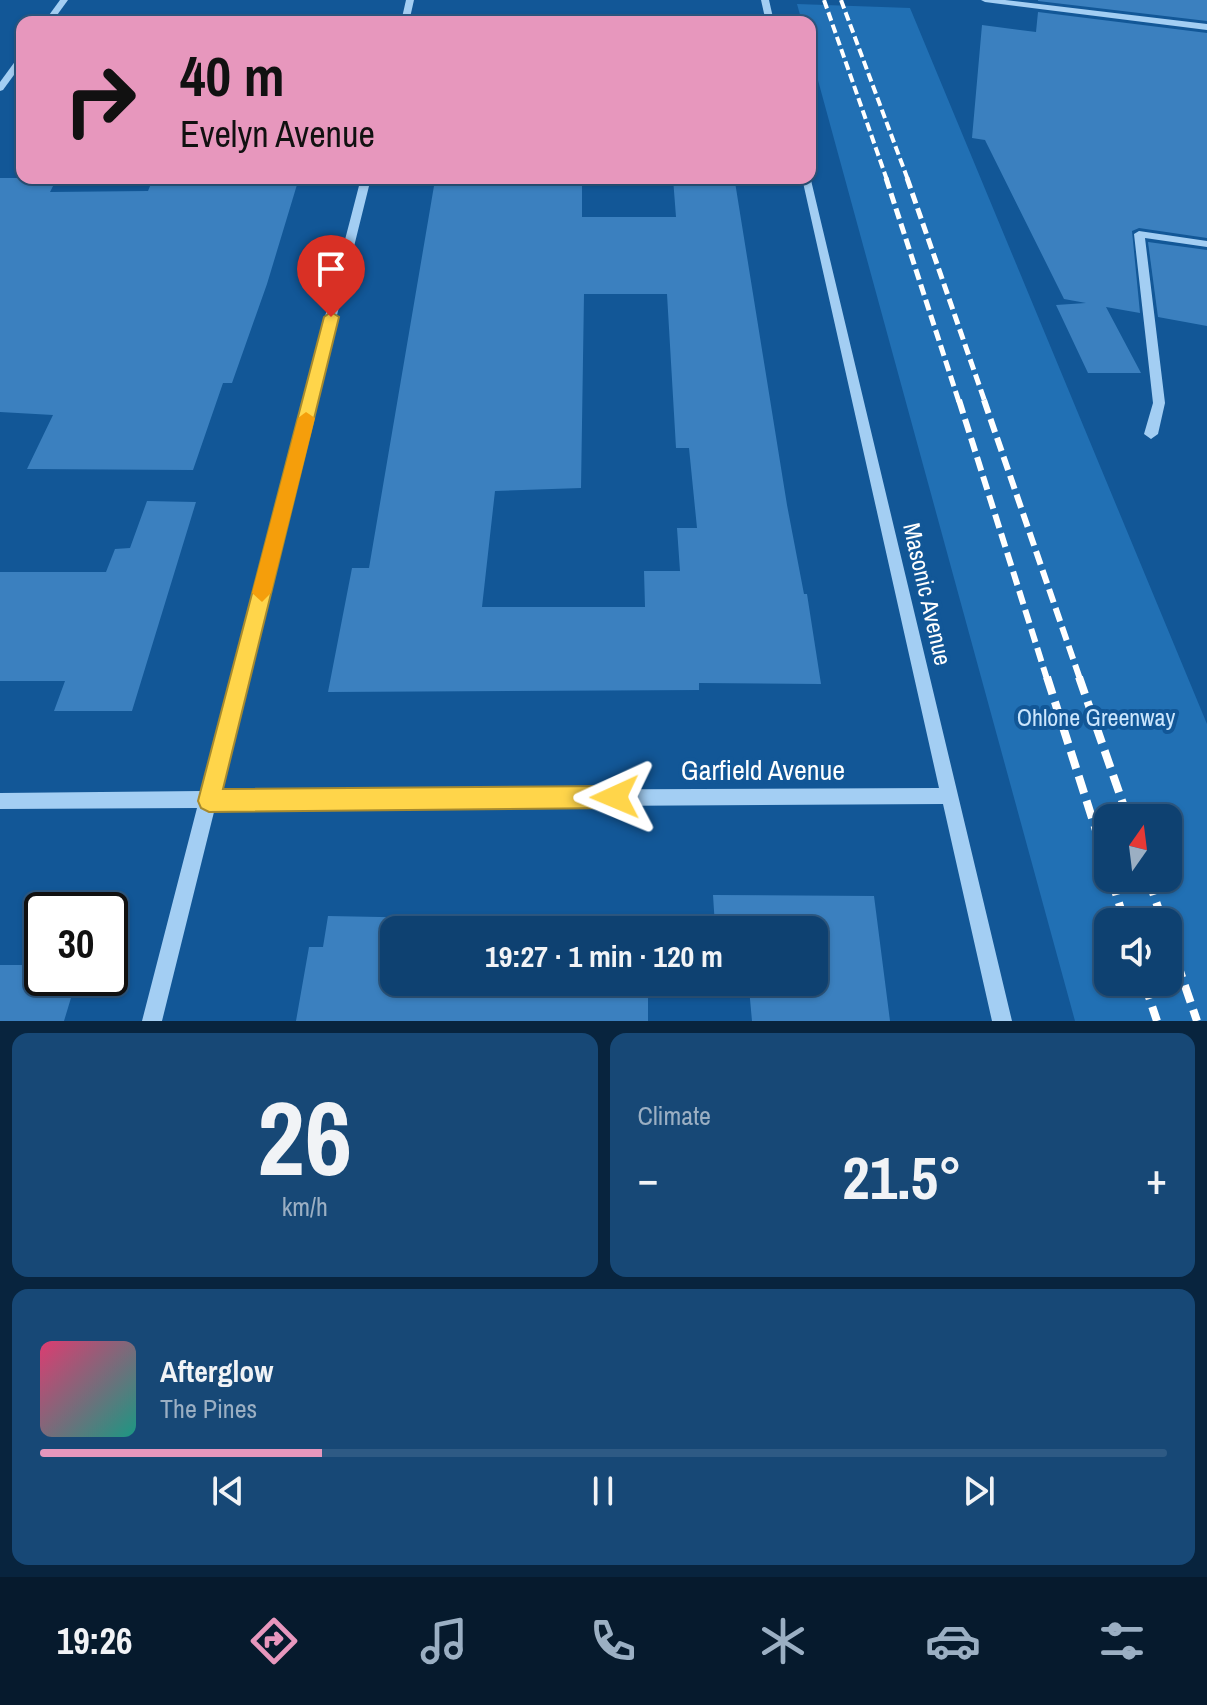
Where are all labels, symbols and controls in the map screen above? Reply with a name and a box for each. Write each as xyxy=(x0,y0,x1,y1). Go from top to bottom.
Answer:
text: 40 m xyxy=(180,38,285,113)
icon: right xyxy=(48,48,152,152)
text: Evelyn Avenue xyxy=(180,110,375,158)
pin xyxy=(297,235,365,317)
icon: arrive xyxy=(309,247,353,291)
street label: Masonic Avenue xyxy=(896,520,960,668)
park label: Ohlone Greenway xyxy=(1017,701,1175,733)
street label: Garfield Avenue xyxy=(681,751,845,789)
position arrow xyxy=(573,755,657,839)
north arrow xyxy=(1094,804,1182,892)
map controls xyxy=(1094,804,1182,996)
speed limit sign: 30 xyxy=(24,892,128,996)
button: sound xyxy=(1094,908,1182,996)
text: 19:27 · 1 min · 120 m xyxy=(485,936,723,976)
text: 26 xyxy=(257,1067,352,1207)
text: Climate xyxy=(638,1098,711,1133)
text: 21.5° xyxy=(842,1137,962,1218)
text: − xyxy=(638,1148,659,1208)
text: + xyxy=(1146,1148,1167,1208)
text: km/h xyxy=(282,1189,328,1224)
text: Afterglow xyxy=(160,1351,273,1391)
text: The Pines xyxy=(160,1391,257,1426)
icon: previous xyxy=(206,1469,250,1513)
icon: pause xyxy=(581,1469,625,1513)
icon: next xyxy=(957,1469,1001,1513)
icon: directions xyxy=(246,1613,302,1669)
icon: music xyxy=(416,1613,472,1669)
icon: phone xyxy=(585,1613,641,1669)
icon: climate xyxy=(755,1613,811,1669)
icon: car xyxy=(925,1613,981,1669)
icon: filters xyxy=(1094,1613,1150,1669)
text: 19:26 xyxy=(57,1617,132,1665)

